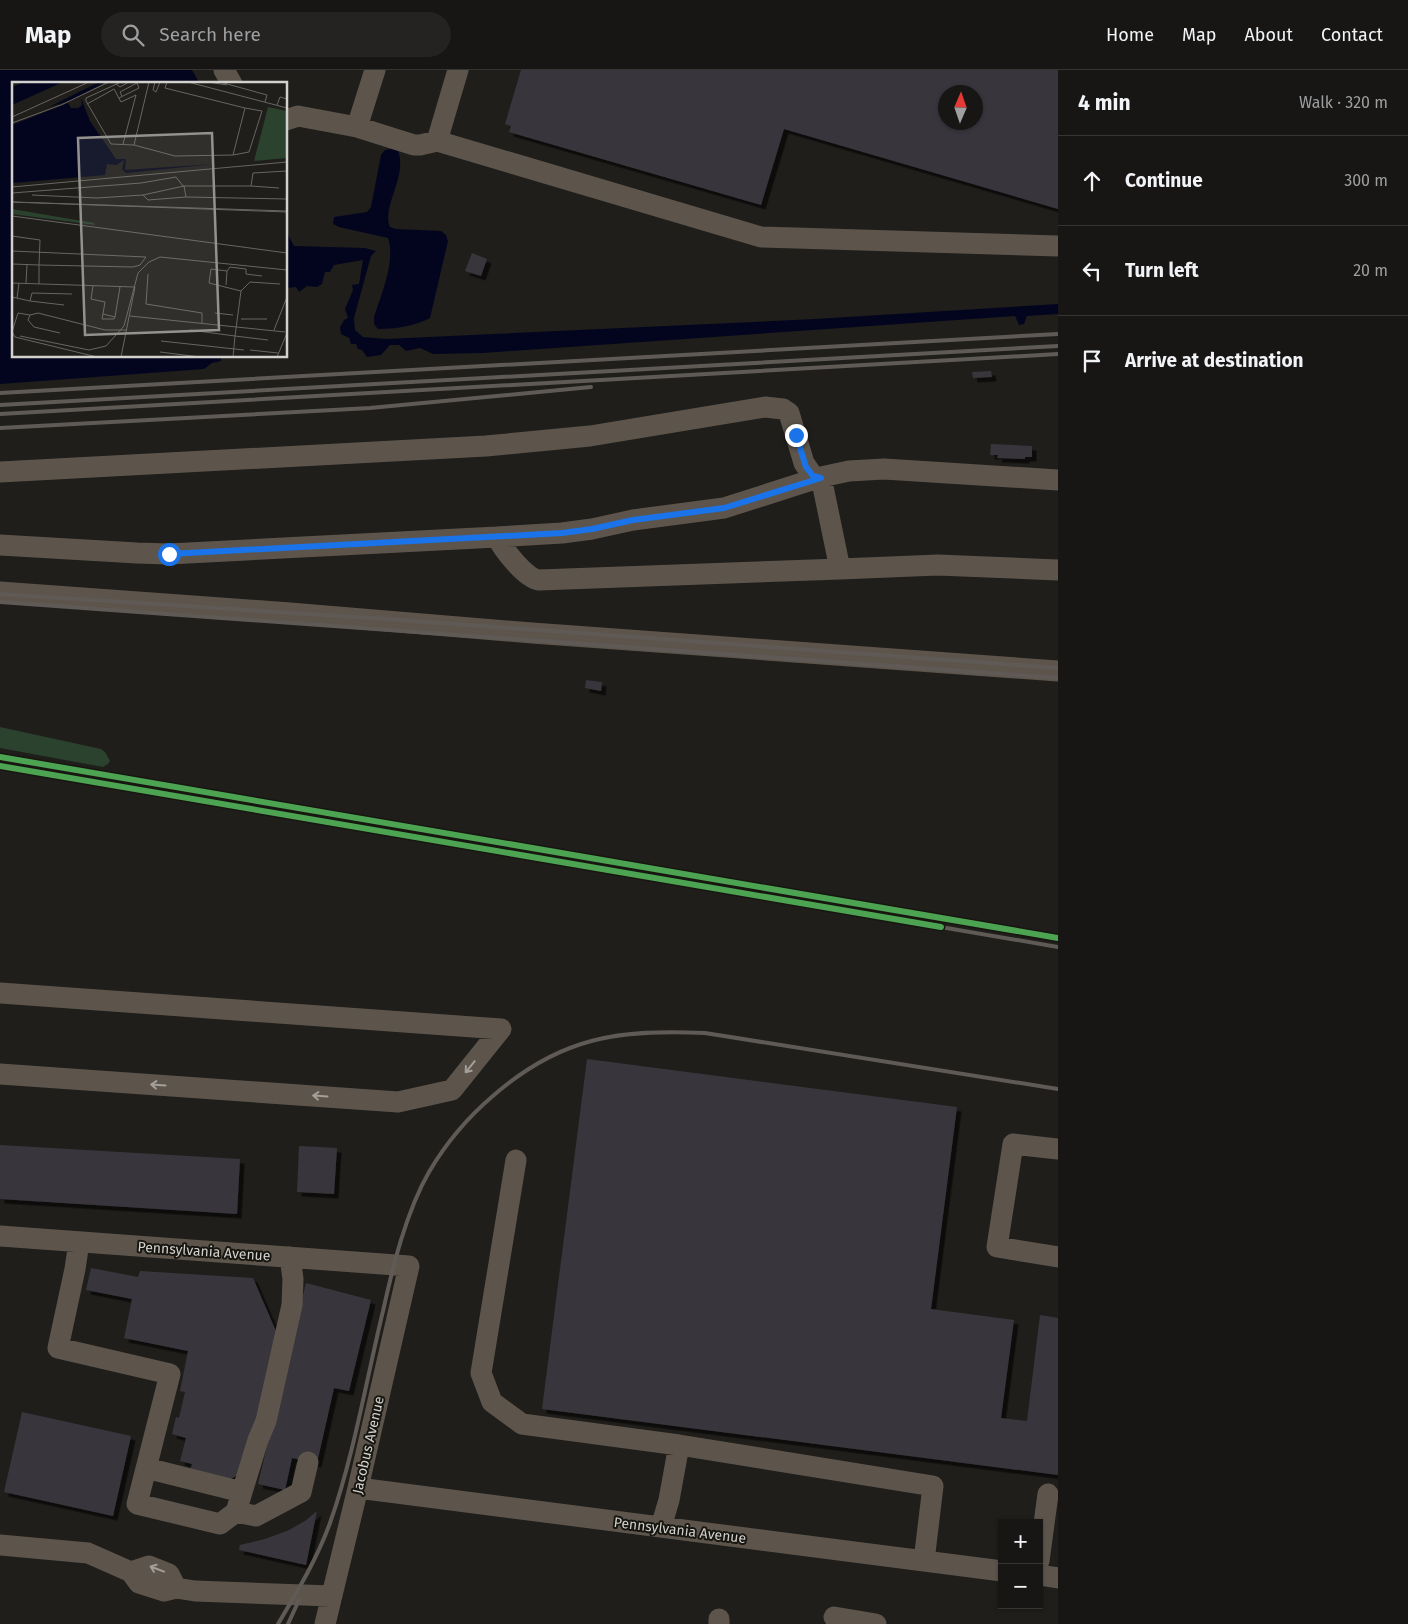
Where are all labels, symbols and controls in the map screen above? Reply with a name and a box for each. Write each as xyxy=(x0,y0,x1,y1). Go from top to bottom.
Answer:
search box xyxy=(101,12,451,57)
text: Map xyxy=(25,21,71,49)
icon: search xyxy=(119,21,147,49)
text: Search here xyxy=(159,23,261,46)
text: Home xyxy=(1106,24,1154,46)
text: Map xyxy=(1182,24,1216,46)
text: About xyxy=(1244,24,1293,46)
text: Contact xyxy=(1321,24,1383,46)
inset map xyxy=(12,82,288,358)
north arrow xyxy=(938,85,983,130)
text: 4 min xyxy=(1078,90,1131,116)
text: Walk · 320 m xyxy=(1299,93,1388,112)
icon: ahead xyxy=(1078,167,1106,195)
text: Continue xyxy=(1125,169,1203,192)
text: 300 m xyxy=(1344,171,1388,190)
icon: left xyxy=(1078,257,1106,285)
text: Turn left xyxy=(1125,259,1199,282)
text: 20 m xyxy=(1353,261,1388,280)
icon: arrive xyxy=(1078,347,1106,375)
text: Arrive at destination xyxy=(1125,349,1304,372)
route end xyxy=(785,424,808,447)
route start xyxy=(158,543,181,566)
one-way arrow xyxy=(465,1060,476,1073)
one-way arrow xyxy=(150,1081,166,1090)
one-way arrow xyxy=(312,1092,328,1101)
street label: Pennsylvania Avenue xyxy=(137,1238,271,1265)
street label: Jacobus Avenue xyxy=(349,1395,388,1496)
street label: Pennsylvania Avenue xyxy=(613,1514,747,1547)
map controls xyxy=(998,1519,1043,1609)
button: + xyxy=(998,1519,1043,1564)
one-way arrow xyxy=(150,1564,165,1573)
button: − xyxy=(998,1564,1043,1609)

